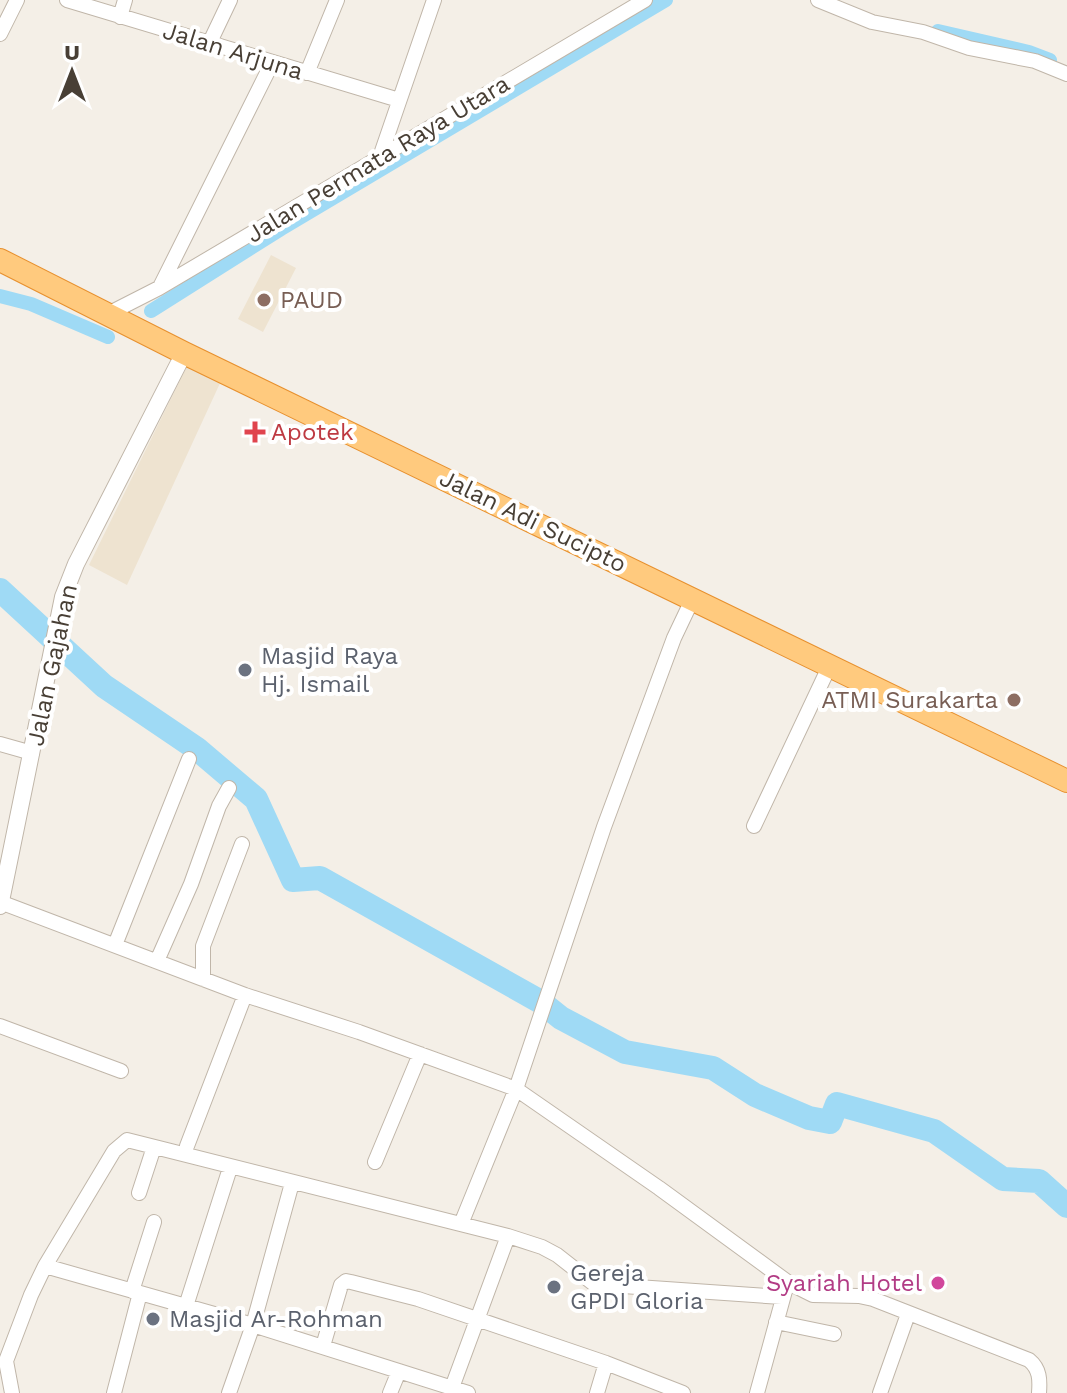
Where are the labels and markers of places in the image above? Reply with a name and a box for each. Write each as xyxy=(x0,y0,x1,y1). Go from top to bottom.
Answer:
place label: PAUD xyxy=(280,286,343,314)
marker: PAUD xyxy=(255,291,273,309)
place label: Apotek xyxy=(271,418,354,446)
marker: Apotek xyxy=(246,423,264,441)
place label: Masjid Raya Hj. Ismail xyxy=(261,642,398,698)
marker: Masjid Raya Hj. Ismail xyxy=(236,661,254,679)
place label: ATMI Surakarta xyxy=(821,686,998,714)
marker: ATMI Surakarta xyxy=(1005,691,1023,709)
place label: Gereja GPDI Gloria xyxy=(570,1259,704,1315)
place label: Syariah Hotel xyxy=(766,1269,923,1297)
marker: Syariah Hotel xyxy=(929,1274,947,1292)
marker: Gereja GPDI Gloria xyxy=(545,1278,563,1296)
place label: Masjid Ar-Rohman xyxy=(169,1305,383,1333)
marker: Masjid Ar-Rohman xyxy=(144,1310,162,1328)

